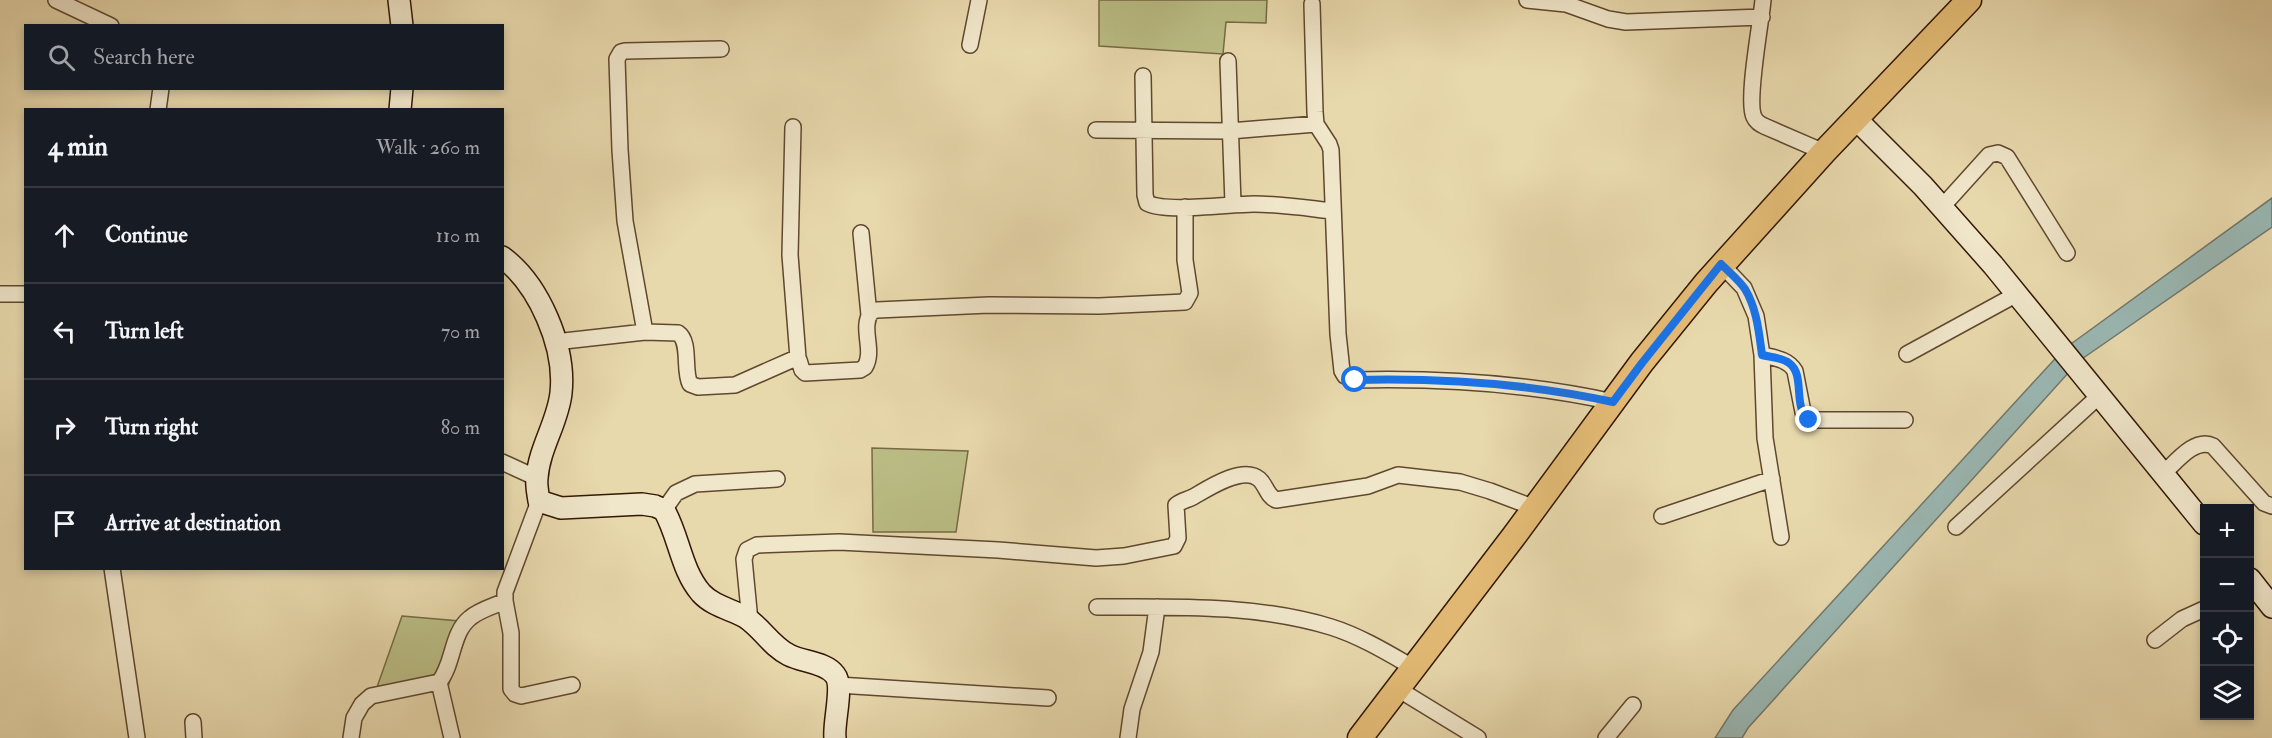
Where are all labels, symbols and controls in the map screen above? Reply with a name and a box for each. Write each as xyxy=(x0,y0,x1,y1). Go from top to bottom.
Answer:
search box xyxy=(24,24,504,90)
icon: search xyxy=(45,41,78,74)
text: Search here xyxy=(93,43,195,71)
text: 4 min xyxy=(48,131,108,163)
text: Walk · 260 m xyxy=(376,135,480,160)
icon: ahead xyxy=(48,219,81,252)
text: Continue xyxy=(105,221,188,249)
text: 110 m xyxy=(436,223,480,248)
icon: left xyxy=(48,315,81,348)
text: Turn left xyxy=(105,317,184,345)
text: 70 m xyxy=(441,319,480,344)
route start xyxy=(1341,366,1367,392)
route end xyxy=(1795,406,1821,432)
icon: right xyxy=(48,411,81,444)
text: Turn right xyxy=(105,413,198,441)
text: 80 m xyxy=(441,415,480,440)
map controls xyxy=(2200,504,2254,720)
button: + xyxy=(2200,504,2254,558)
icon: arrive xyxy=(48,507,81,540)
text: Arrive at destination xyxy=(105,509,281,537)
button: − xyxy=(2200,558,2254,612)
button: locate xyxy=(2200,612,2254,666)
button: layers xyxy=(2200,666,2254,720)

